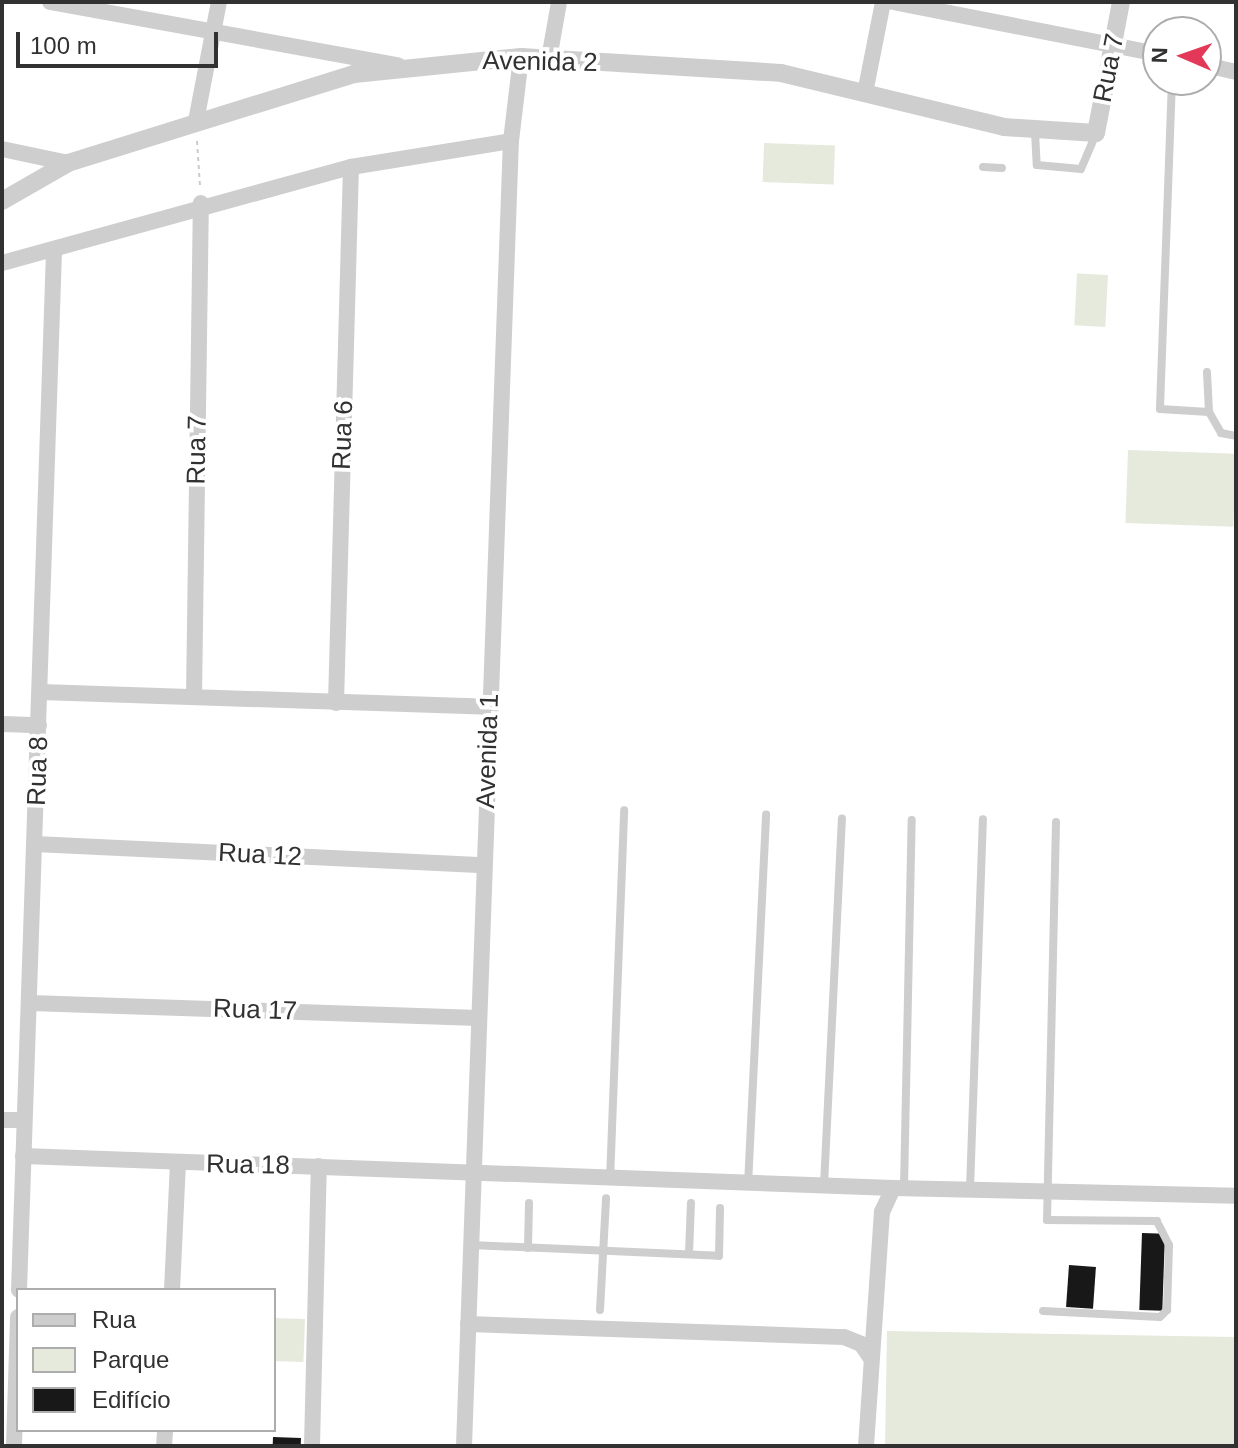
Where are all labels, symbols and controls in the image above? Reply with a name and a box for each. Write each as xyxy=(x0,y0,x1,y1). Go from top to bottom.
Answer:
scale bar xyxy=(20,16,222,66)
north arrow xyxy=(1142,16,1222,96)
street label: Rua 7 xyxy=(1087,31,1131,105)
text: 100 m xyxy=(30,32,97,59)
street label: Avenida 2 xyxy=(482,45,598,79)
text: N xyxy=(1147,47,1172,64)
street label: Rua 6 xyxy=(326,400,360,470)
street label: Rua 7 xyxy=(181,415,213,485)
street label: Avenida 1 xyxy=(470,693,506,809)
street label: Rua 8 xyxy=(21,736,55,806)
street label: Rua 12 xyxy=(217,837,303,873)
street label: Rua 17 xyxy=(213,993,297,1027)
street label: Rua 18 xyxy=(206,1149,290,1181)
legend xyxy=(16,1288,276,1432)
text: Rua xyxy=(92,1306,136,1333)
text: Parque xyxy=(92,1346,169,1373)
text: Edifício xyxy=(92,1386,171,1413)

